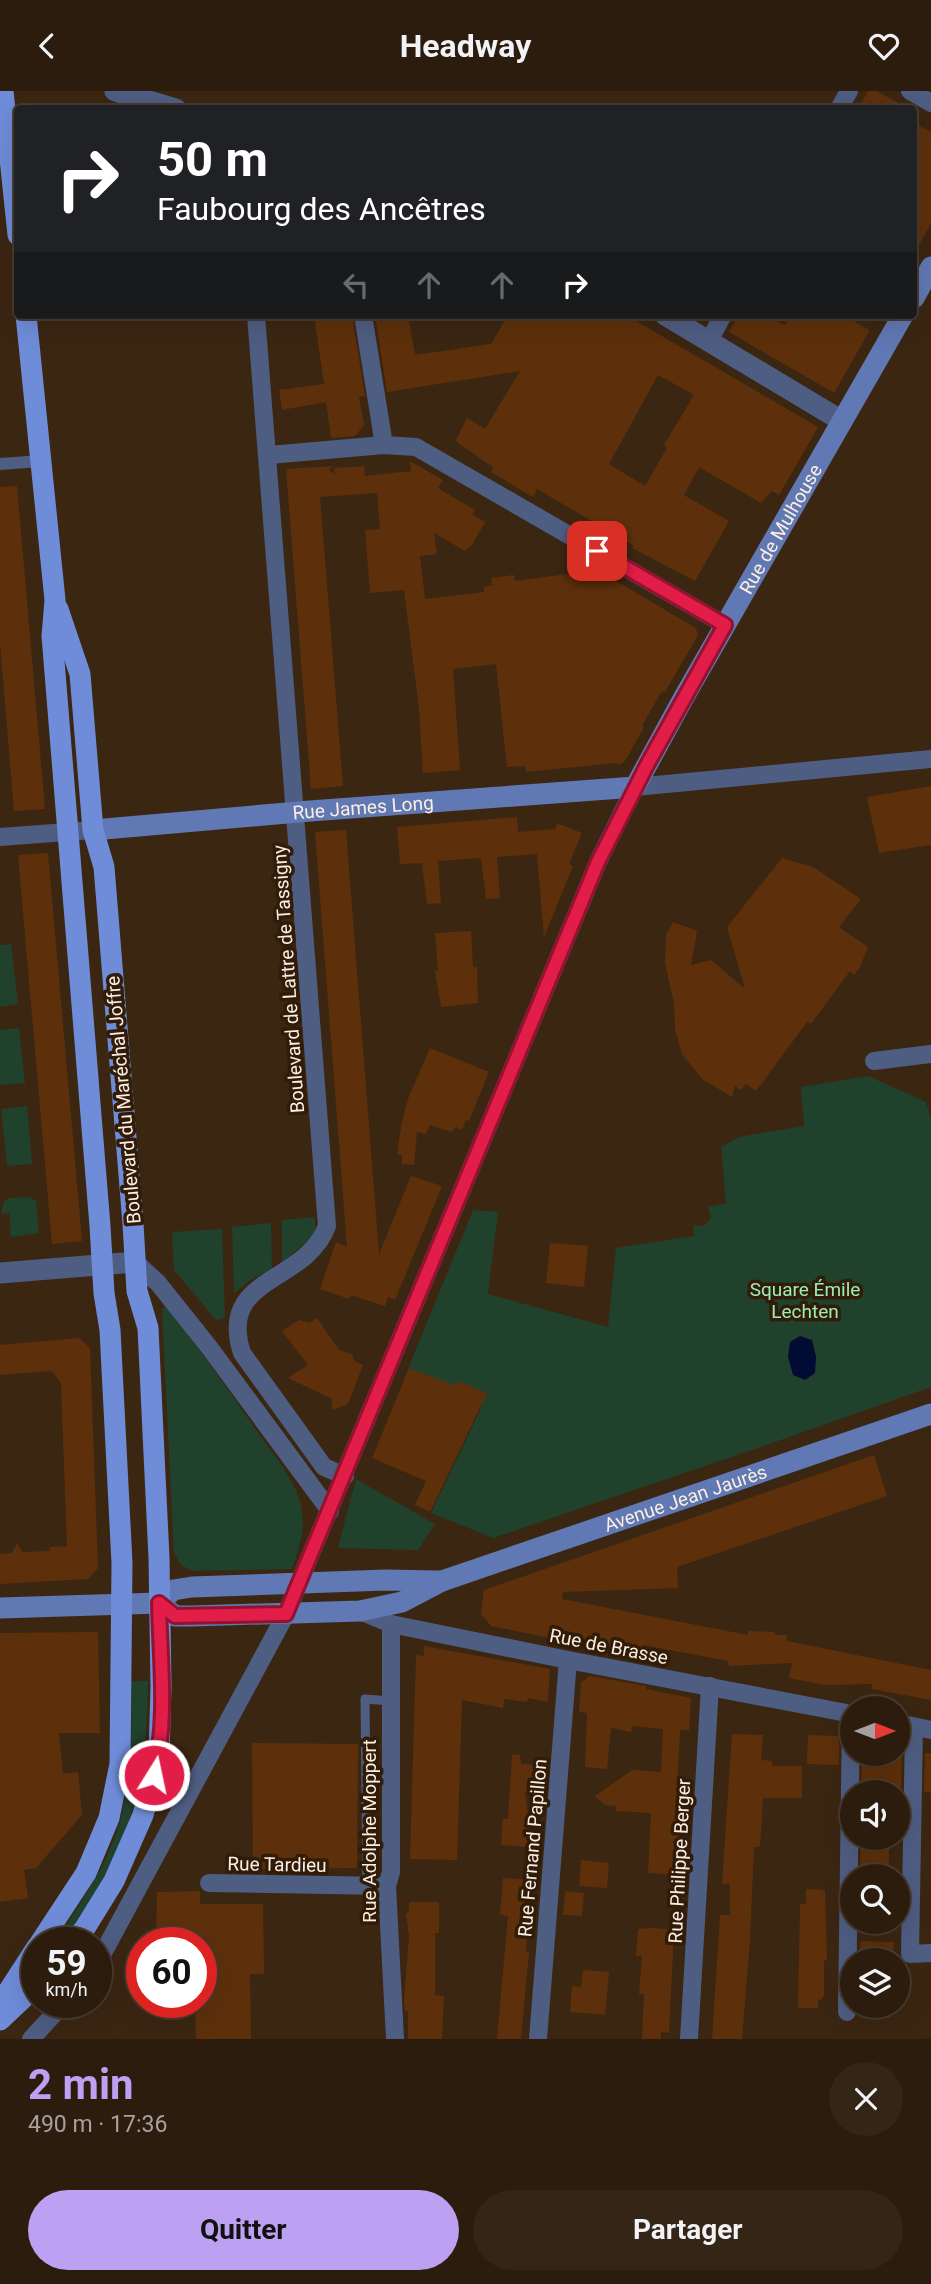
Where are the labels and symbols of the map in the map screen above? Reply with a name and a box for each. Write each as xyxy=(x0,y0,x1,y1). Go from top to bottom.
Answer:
street label: Rue de Mulhouse xyxy=(735,460,827,598)
pin xyxy=(567,521,627,581)
street label: Rue James Long xyxy=(292,791,434,824)
street label: Boulevard de Lattre de Tassigny xyxy=(268,844,309,1114)
street label: Boulevard du Maréchal Joffre xyxy=(101,975,146,1225)
park label: Square Émile Lechten xyxy=(750,1278,860,1323)
street label: Avenue Jean Jaurès xyxy=(601,1460,770,1537)
street label: Rue de Brasse xyxy=(548,1624,670,1669)
north arrow xyxy=(840,1696,910,1766)
position arrow xyxy=(117,1738,191,1812)
street label: Rue Adolphe Moppert xyxy=(358,1739,381,1923)
street label: Rue Fernand Papillon xyxy=(513,1758,552,1938)
street label: Rue Philippe Berger xyxy=(664,1778,695,1944)
street label: Rue Tardieu xyxy=(227,1852,327,1877)
speed limit sign: 60 xyxy=(126,1927,217,2018)

